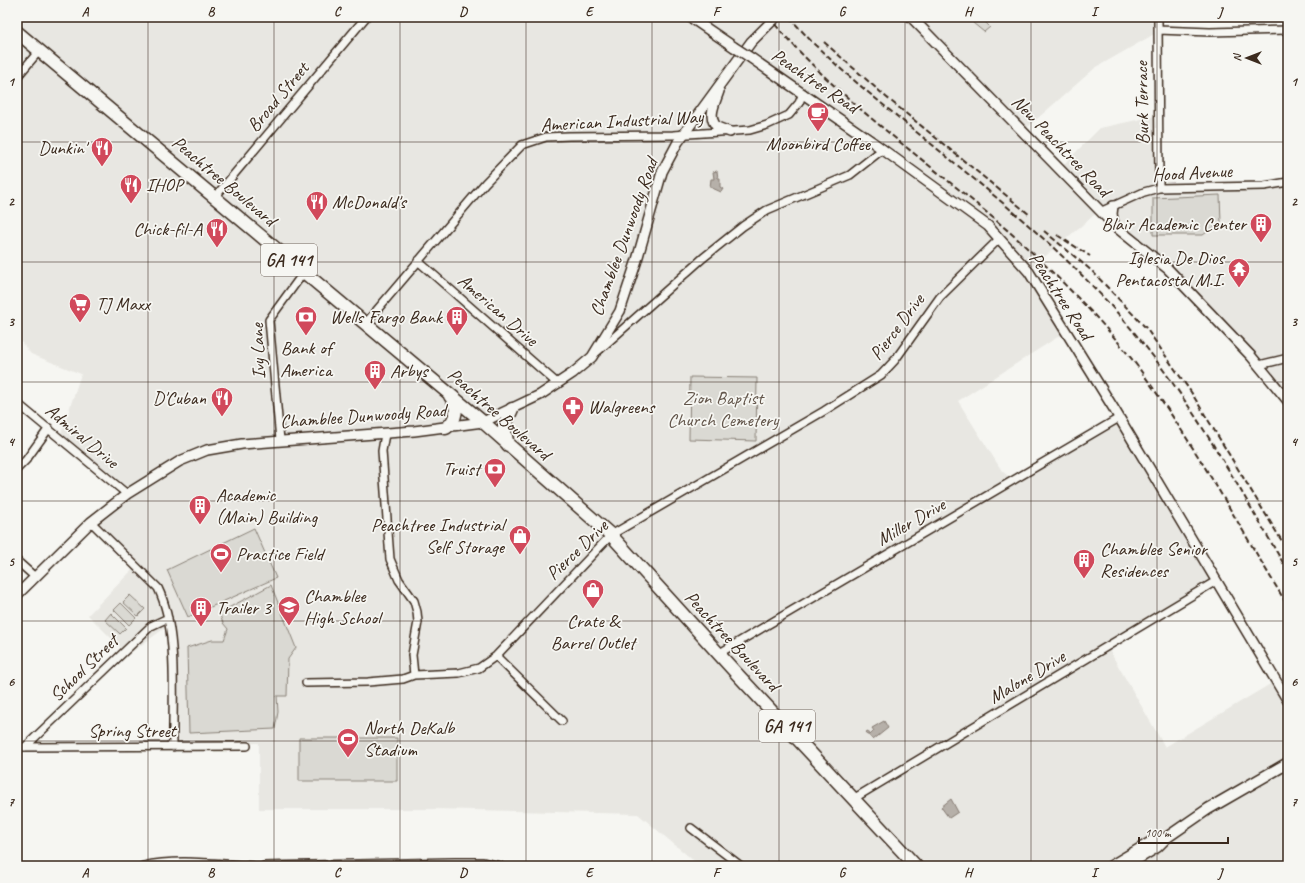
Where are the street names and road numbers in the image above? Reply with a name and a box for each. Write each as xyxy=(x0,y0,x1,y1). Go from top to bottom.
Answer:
street label: Peachtree Road xyxy=(767,43,866,121)
street label: Broad Street xyxy=(242,56,315,137)
street label: Burk Terrace xyxy=(1129,59,1155,145)
street label: New Peachtree Road xyxy=(1006,90,1118,205)
street label: American Industrial Way xyxy=(540,105,705,137)
street label: Peachtree Boulevard xyxy=(167,130,284,234)
street label: Chamblee Dunwoody Road xyxy=(584,152,665,319)
street label: Hood Avenue xyxy=(1151,159,1234,187)
road number: GA 141 xyxy=(261,244,317,276)
street label: Peachtree Road xyxy=(1024,248,1100,347)
street label: American Drive xyxy=(453,269,544,353)
street label: Pierce Drive xyxy=(864,288,931,365)
street label: Ivy Lane xyxy=(245,321,271,379)
street label: Peachtree Boulevard xyxy=(442,363,558,468)
street label: Admiral Drive xyxy=(40,398,125,475)
street label: Chamblee Dunwoody Road xyxy=(279,398,449,434)
street label: Miller Drive xyxy=(872,492,951,551)
street label: Pierce Drive xyxy=(541,513,614,585)
street label: Peachtree Boulevard xyxy=(679,586,787,699)
street label: School Street xyxy=(44,627,126,707)
street label: Malone Drive xyxy=(984,644,1071,709)
road number: GA 141 xyxy=(759,710,815,742)
street label: Spring Street xyxy=(88,719,178,743)

